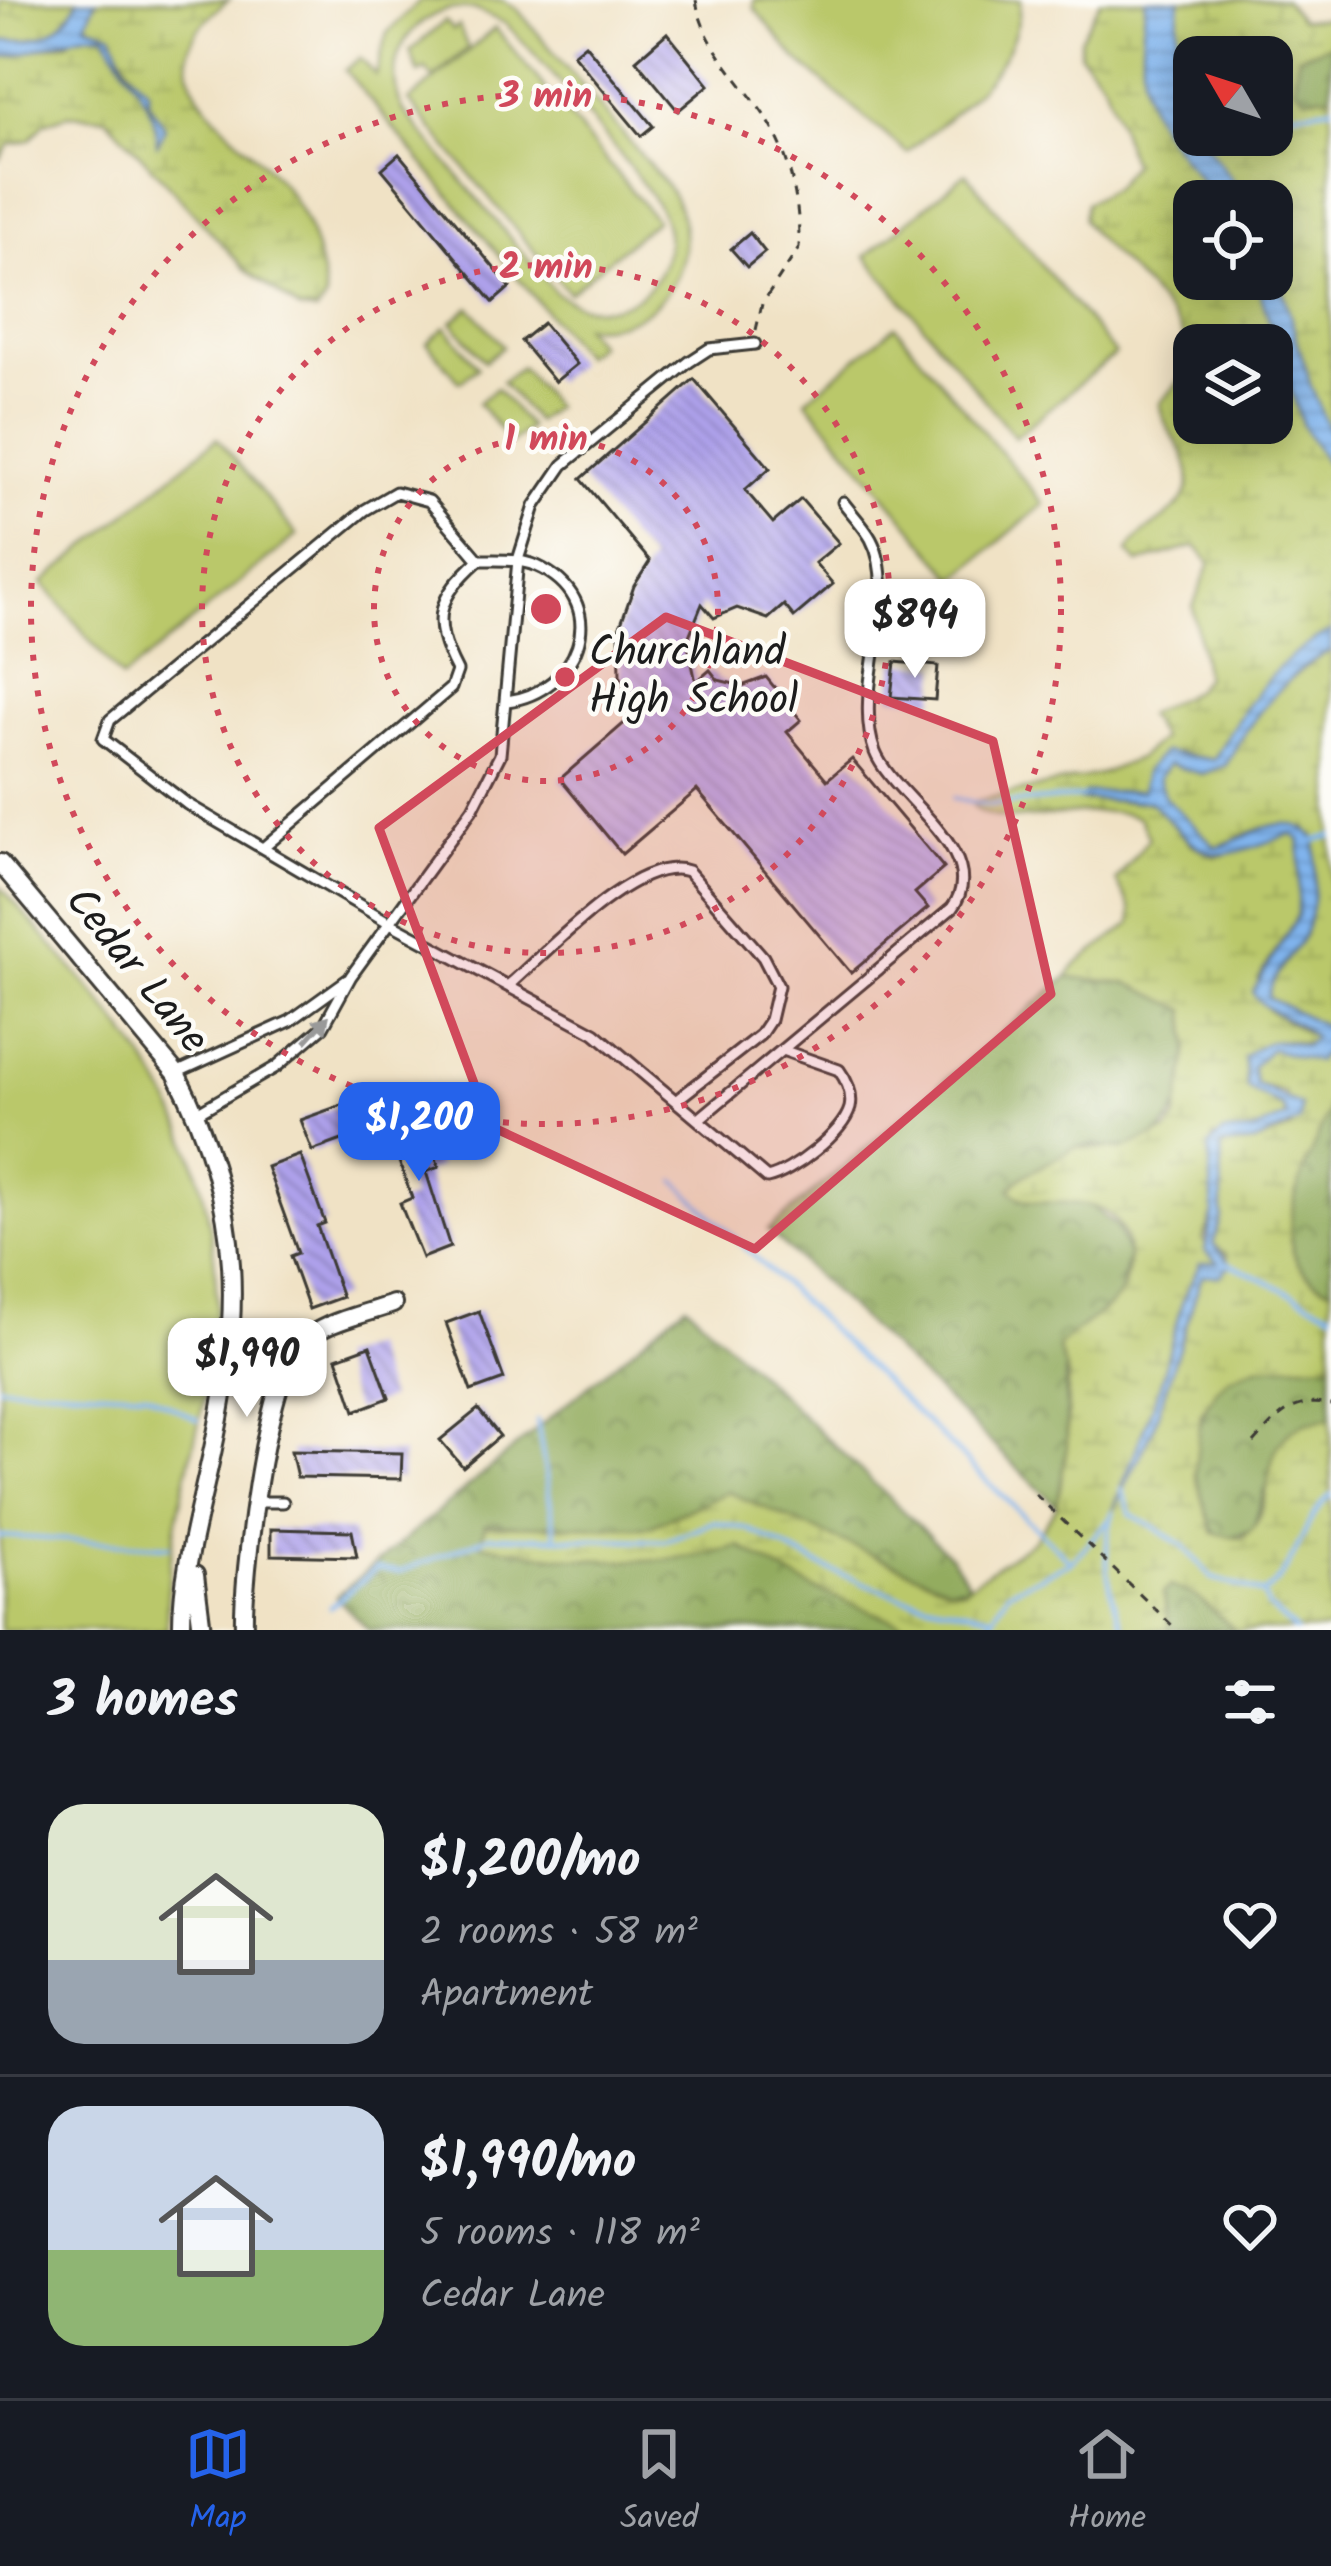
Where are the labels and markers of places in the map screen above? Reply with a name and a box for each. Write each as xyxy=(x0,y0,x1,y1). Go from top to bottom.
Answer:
pin: $894 xyxy=(844,579,986,681)
centre of rings xyxy=(525,588,567,630)
place label: Churchland High School xyxy=(589,620,798,735)
marker: Churchland High School xyxy=(552,664,578,690)
pin: $1,200 xyxy=(321,1082,517,1184)
pin: $1,990 xyxy=(149,1318,345,1420)

